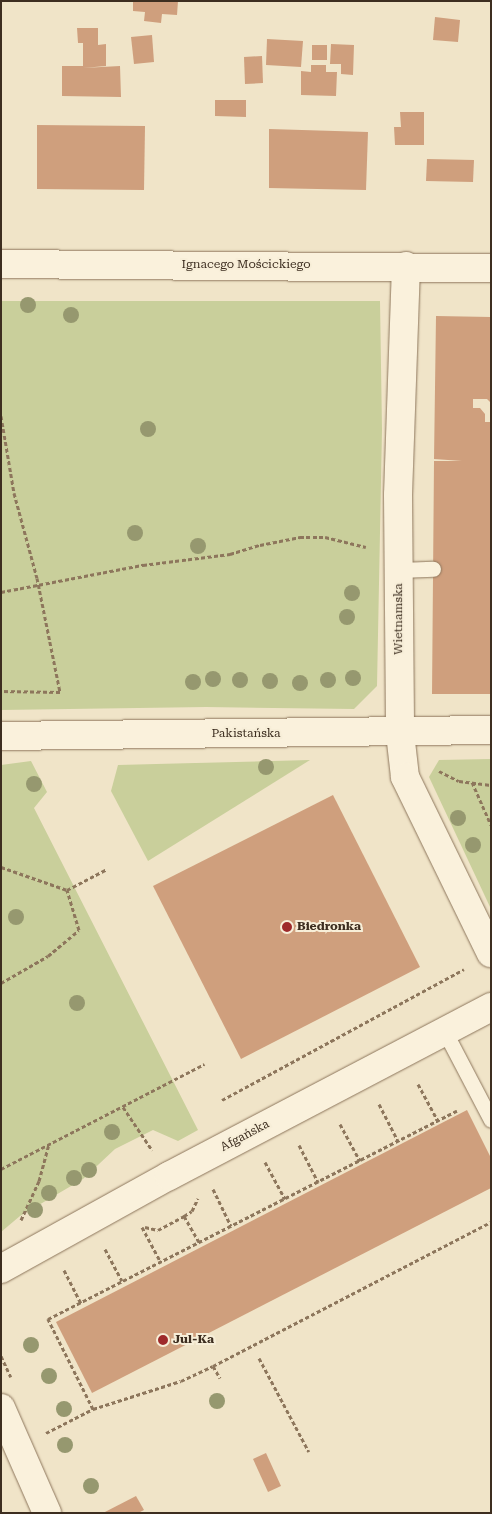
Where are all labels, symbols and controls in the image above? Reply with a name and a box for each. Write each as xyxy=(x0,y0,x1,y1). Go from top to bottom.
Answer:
street label: Ignacego Mościckiego xyxy=(181,258,311,272)
street label: Wietnamska xyxy=(392,583,406,655)
street label: Pakistańska xyxy=(211,727,281,741)
place label: Biedronka xyxy=(297,920,361,934)
marker: Biedronka xyxy=(281,921,293,933)
street label: Afgańska xyxy=(218,1117,272,1155)
place label: Jul-Ka xyxy=(173,1333,214,1347)
marker: Jul-Ka xyxy=(157,1334,169,1346)

